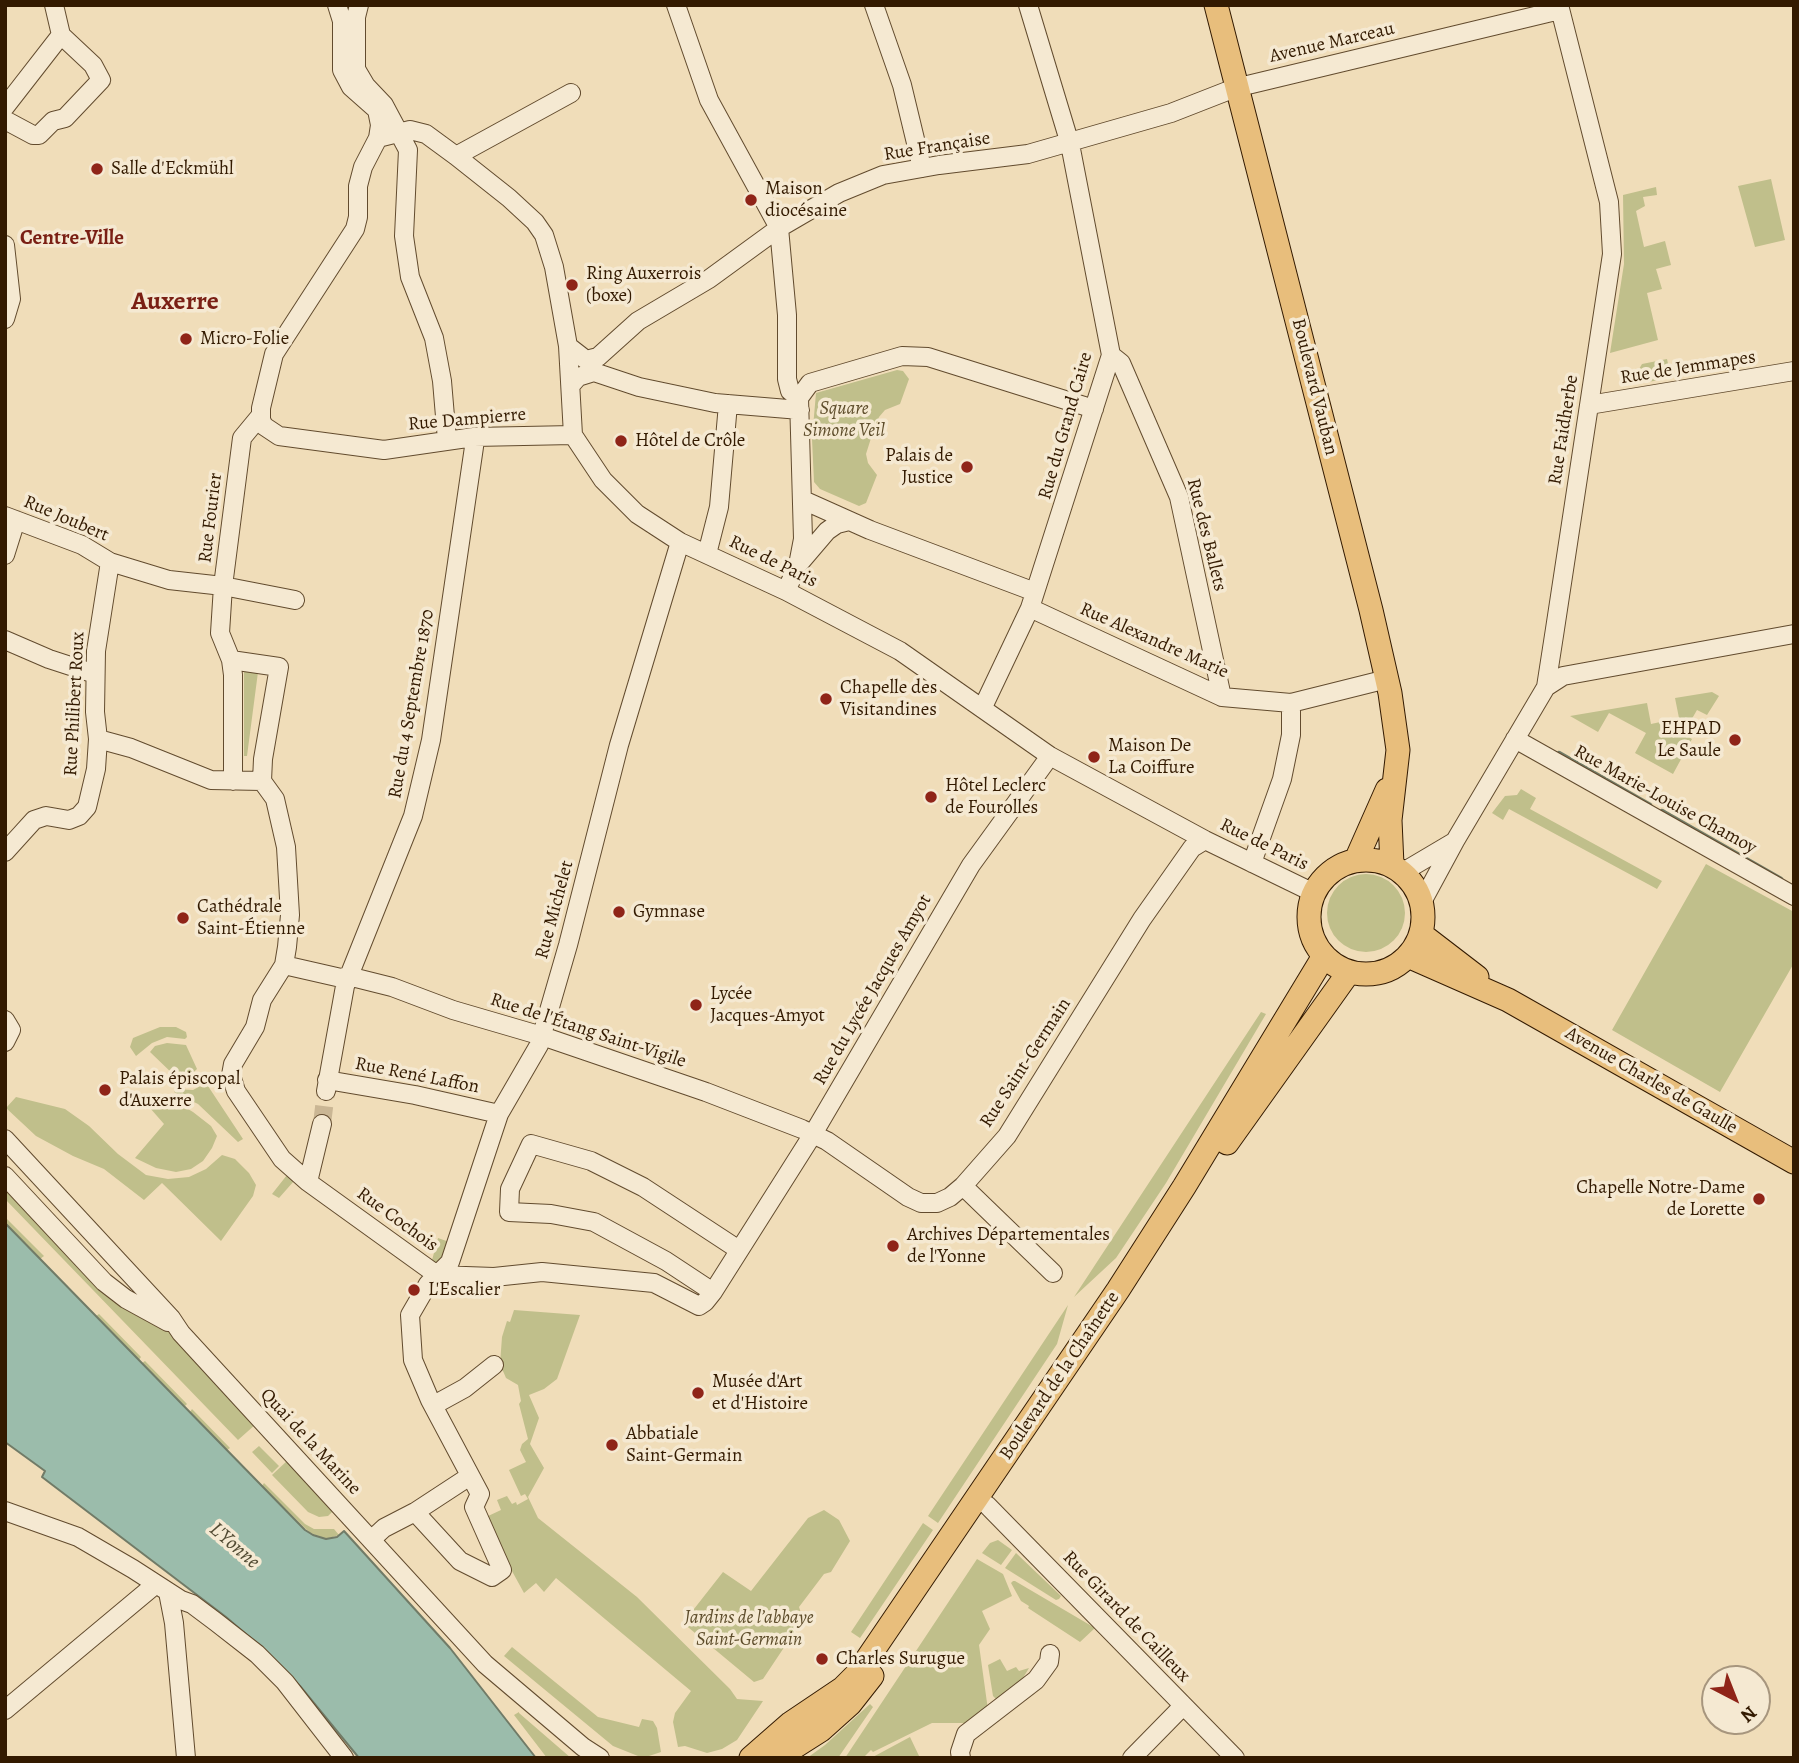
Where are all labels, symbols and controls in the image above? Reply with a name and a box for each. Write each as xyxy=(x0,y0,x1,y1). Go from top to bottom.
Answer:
street label: Avenue Marceau xyxy=(1267,18,1397,68)
street label: Rue Française xyxy=(882,127,992,167)
place label: Salle d'Eckmühl xyxy=(111,158,234,180)
marker: Salle d'Eckmühl xyxy=(89,161,105,177)
place label: Maison diocésaine xyxy=(765,178,847,222)
marker: Maison diocésaine xyxy=(743,192,759,208)
district label: Centre-Ville xyxy=(20,226,124,252)
place label: Ring Auxerrois (boxe) xyxy=(586,263,701,307)
marker: Ring Auxerrois (boxe) xyxy=(564,277,580,293)
district label: Auxerre xyxy=(131,287,219,319)
street label: Boulevard Vauban xyxy=(1286,316,1342,458)
place label: Micro-Folie xyxy=(200,328,289,350)
marker: Micro-Folie xyxy=(178,331,194,347)
street label: Rue de Jemmapes xyxy=(1619,346,1757,390)
street label: Rue du Grand Caire xyxy=(1034,350,1098,502)
street label: Rue Faidherbe xyxy=(1544,373,1584,487)
park label: Square Simone Veil xyxy=(803,398,885,442)
street label: Rue Dampierre xyxy=(407,403,527,437)
place label: Hôtel de Crôle xyxy=(635,430,745,452)
marker: Hôtel de Crôle xyxy=(613,433,629,449)
place label: Palais de Justice xyxy=(885,445,953,489)
marker: Palais de Justice xyxy=(959,459,975,475)
street label: Rue Fourier xyxy=(194,472,228,564)
street label: Rue des Ballets xyxy=(1181,476,1231,594)
street label: Rue Joubert xyxy=(20,491,112,547)
street label: Rue de Paris xyxy=(725,531,821,593)
street label: Rue Alexandre Marie xyxy=(1076,598,1232,684)
street label: Rue du 4 Septembre 1870 xyxy=(384,608,440,800)
street label: Rue Philibert Roux xyxy=(60,631,90,777)
place label: Chapelle des Visitandines xyxy=(840,677,937,721)
marker: Chapelle des Visitandines xyxy=(818,691,834,707)
place label: EHPAD Le Saule xyxy=(1657,718,1721,762)
marker: EHPAD Le Saule xyxy=(1727,732,1743,748)
place label: Maison De La Coiffure xyxy=(1108,735,1194,779)
street label: Rue Marie-Louise Chamoy xyxy=(1570,740,1760,860)
marker: Maison De La Coiffure xyxy=(1086,749,1102,765)
place label: Hôtel Leclerc de Fourolles xyxy=(945,775,1046,819)
marker: Hôtel Leclerc de Fourolles xyxy=(923,789,939,805)
street label: Rue de Paris xyxy=(1216,814,1312,876)
street label: Rue Michelet xyxy=(531,858,579,962)
street label: Rue du Lycée Jacques Amyot xyxy=(809,891,937,1089)
place label: Cathédrale Saint-Étienne xyxy=(197,896,305,940)
place label: Gymnase xyxy=(633,901,705,923)
marker: Gymnase xyxy=(611,904,627,920)
marker: Cathédrale Saint-Étienne xyxy=(175,910,191,926)
place label: Lycée Jacques-Amyot xyxy=(710,983,825,1027)
street label: Rue de l'Étang Saint-Vigile xyxy=(487,989,689,1073)
street label: Rue Saint-Germain xyxy=(976,994,1076,1132)
marker: Lycée Jacques-Amyot xyxy=(688,997,704,1013)
street label: Avenue Charles de Gaulle xyxy=(1561,1022,1741,1140)
street label: Rue René Laffon xyxy=(353,1053,481,1099)
place label: Palais épiscopal d'Auxerre xyxy=(119,1068,240,1112)
marker: Palais épiscopal d'Auxerre xyxy=(97,1082,113,1098)
place label: Chapelle Notre-Dame de Lorette xyxy=(1576,1177,1745,1221)
street label: Rue Cochois xyxy=(352,1183,442,1257)
marker: Chapelle Notre-Dame de Lorette xyxy=(1751,1191,1767,1207)
place label: Archives Départementales de l'Yonne xyxy=(907,1224,1110,1268)
marker: Archives Départementales de l'Yonne xyxy=(885,1238,901,1254)
place label: L'Escalier xyxy=(428,1279,500,1301)
marker: L'Escalier xyxy=(406,1282,422,1298)
street label: Boulevard de la Chaînette xyxy=(995,1288,1125,1464)
place label: Musée d'Art et d'Histoire xyxy=(712,1371,808,1415)
street label: Quai de la Marine xyxy=(255,1384,365,1500)
marker: Musée d'Art et d'Histoire xyxy=(690,1385,706,1401)
place label: Abbatiale Saint-Germain xyxy=(626,1423,742,1467)
marker: Abbatiale Saint-Germain xyxy=(604,1437,620,1453)
water label: L'Yonne xyxy=(204,1517,264,1575)
street label: Rue Girard de Cailleux xyxy=(1057,1547,1195,1687)
park label: Jardins de l’abbaye Saint-Germain xyxy=(685,1607,813,1651)
place label: Charles Surugue xyxy=(836,1648,965,1670)
marker: Charles Surugue xyxy=(814,1651,830,1667)
north arrow xyxy=(1701,1665,1771,1735)
text: N xyxy=(1735,1700,1763,1728)

